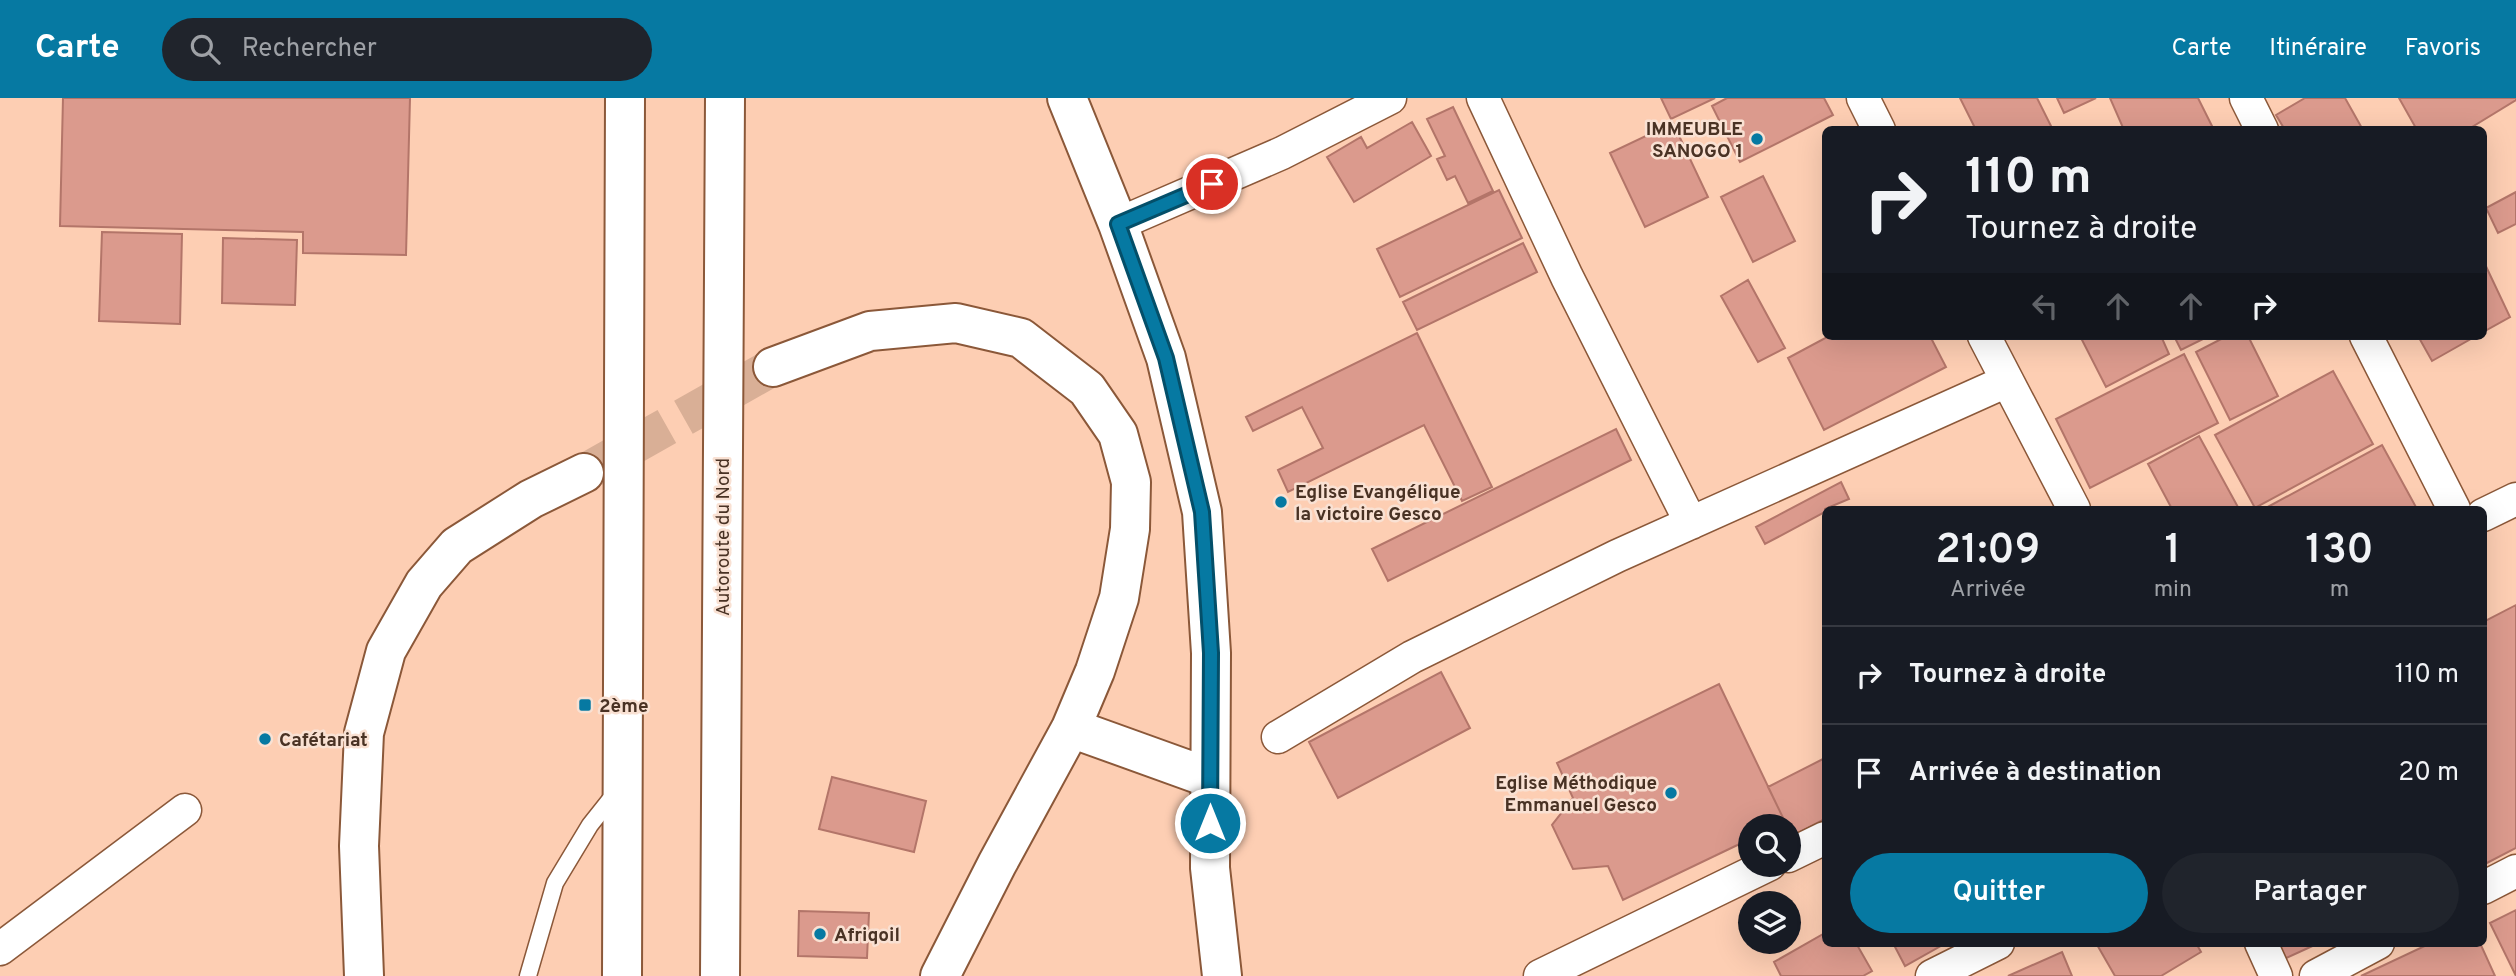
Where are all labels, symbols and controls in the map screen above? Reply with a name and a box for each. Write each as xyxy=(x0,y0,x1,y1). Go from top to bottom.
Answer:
search box xyxy=(162,18,652,81)
text: Carte xyxy=(35,28,120,70)
icon: search xyxy=(186,30,224,68)
text: Rechercher xyxy=(242,33,377,66)
text: Carte xyxy=(2171,34,2231,64)
text: Itinéraire xyxy=(2269,34,2367,64)
text: Favoris xyxy=(2405,34,2481,64)
place label: IMMEUBLE SANOGO 1 xyxy=(1646,118,1743,164)
marker: IMMEUBLE SANOGO 1 xyxy=(1749,131,1765,147)
text: 110 m xyxy=(1965,149,2092,211)
pin xyxy=(1182,154,1242,214)
icon: right xyxy=(1850,154,1941,245)
icon: arrive xyxy=(1193,165,1231,203)
text: Tournez à droite xyxy=(1965,210,2197,250)
icon: left xyxy=(2026,287,2064,325)
icon: ahead xyxy=(2099,287,2137,325)
icon: ahead xyxy=(2172,287,2210,325)
icon: right xyxy=(2245,287,2283,325)
street label: Autoroute du Nord xyxy=(712,458,736,616)
place label: Eglise Evangélique la victoire Gesco xyxy=(1295,481,1461,527)
marker: Eglise Evangélique la victoire Gesco xyxy=(1273,494,1289,510)
text: 21:09 xyxy=(1935,525,2040,578)
text: 1 xyxy=(2165,525,2181,578)
text: 130 xyxy=(2305,525,2374,578)
text: Arrivée xyxy=(1950,576,2026,605)
text: min xyxy=(2154,576,2192,605)
text: m xyxy=(2330,576,2349,605)
icon: right xyxy=(1850,656,1888,694)
text: Tournez à droite xyxy=(1909,659,2106,692)
text: 110 m xyxy=(2395,659,2459,692)
place label: 2ème xyxy=(599,695,649,719)
marker: 2ème xyxy=(577,697,593,713)
place label: Cafétariat xyxy=(279,729,368,753)
marker: Cafétariat xyxy=(257,731,273,747)
icon: arrive xyxy=(1850,754,1888,792)
text: Arrivée à destination xyxy=(1909,757,2162,790)
text: 20 m xyxy=(2398,757,2459,790)
place label: Eglise Méthodique Emmanuel Gesco xyxy=(1495,772,1657,818)
marker: Eglise Méthodique Emmanuel Gesco xyxy=(1663,785,1679,801)
position arrow xyxy=(1173,786,1247,860)
map controls xyxy=(1738,814,1801,954)
button: search xyxy=(1738,814,1801,877)
button: Quitter xyxy=(1850,853,2148,933)
button: Partager xyxy=(2162,853,2459,933)
button: layers xyxy=(1738,891,1801,954)
place label: Afriqoil xyxy=(834,924,900,948)
marker: Afriqoil xyxy=(812,926,828,942)

